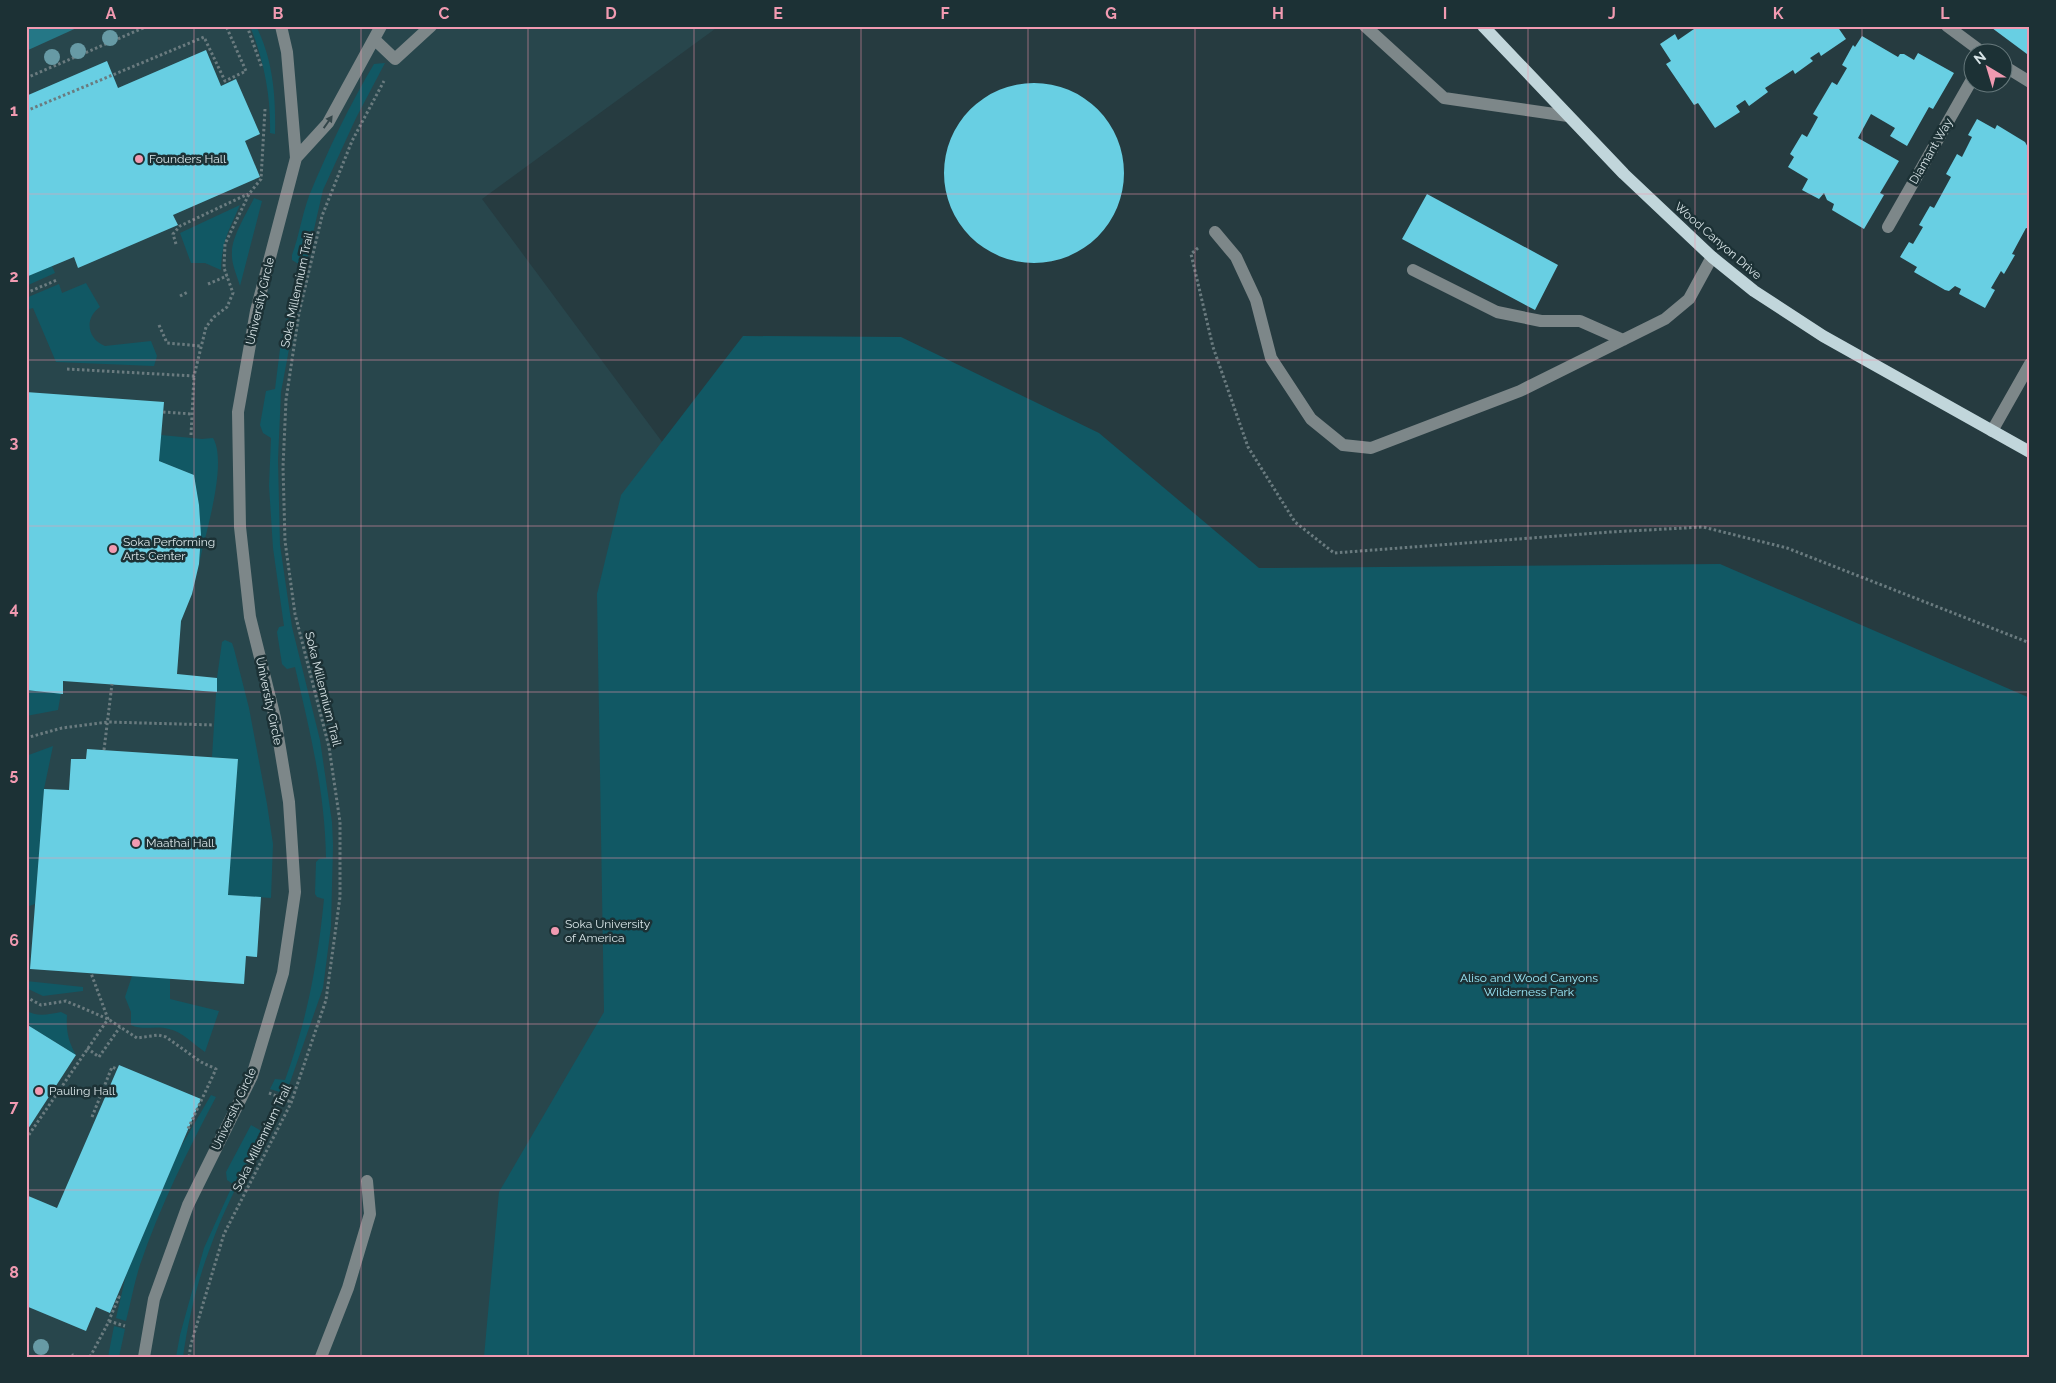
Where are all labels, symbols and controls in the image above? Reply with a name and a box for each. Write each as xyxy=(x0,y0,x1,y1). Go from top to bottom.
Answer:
text: A xyxy=(106,4,117,23)
text: B xyxy=(273,4,284,23)
text: C xyxy=(439,4,450,23)
text: D xyxy=(605,4,617,23)
text: E xyxy=(773,4,783,23)
text: F xyxy=(940,4,950,23)
text: G xyxy=(1105,4,1117,23)
text: H xyxy=(1272,4,1284,23)
text: I xyxy=(1443,4,1447,23)
text: J xyxy=(1608,4,1616,23)
text: K xyxy=(1773,4,1784,23)
text: L xyxy=(1940,4,1950,23)
north arrow xyxy=(1964,42,2014,92)
text: N xyxy=(1971,48,1989,67)
text: 1 xyxy=(10,101,18,120)
one-way arrow xyxy=(323,115,333,128)
street label: Diamant Way xyxy=(1907,115,1956,186)
place label: Founders Hall xyxy=(149,152,227,166)
marker: Founders Hall xyxy=(133,153,145,165)
street label: Wood Canyon Drive xyxy=(1672,200,1764,282)
street label: Soka Millennium Trail xyxy=(278,230,316,349)
street label: University Circle xyxy=(243,256,277,346)
text: 2 xyxy=(9,267,19,286)
text: 3 xyxy=(10,433,19,452)
place label: Soka Performing Arts Center xyxy=(123,535,215,563)
marker: Soka Performing Arts Center xyxy=(107,543,119,555)
text: 4 xyxy=(9,599,19,618)
street label: Soka Millennium Trail xyxy=(302,630,344,748)
street label: University Circle xyxy=(253,656,285,746)
text: 5 xyxy=(10,765,19,784)
place label: Maathai Hall xyxy=(146,836,215,850)
marker: Maathai Hall xyxy=(130,837,142,849)
place label: Soka University of America xyxy=(565,917,651,945)
marker: Soka University of America xyxy=(549,925,561,937)
text: 6 xyxy=(9,931,19,950)
park label: Aliso and Wood Canyons Wilderness Park xyxy=(1460,971,1598,999)
street label: University Circle xyxy=(209,1065,259,1153)
street label: Soka Millennium Trail xyxy=(230,1082,294,1194)
place label: Pauling Hall xyxy=(49,1084,116,1098)
marker: Pauling Hall xyxy=(33,1085,45,1097)
text: 7 xyxy=(10,1097,19,1116)
text: 8 xyxy=(9,1263,19,1282)

